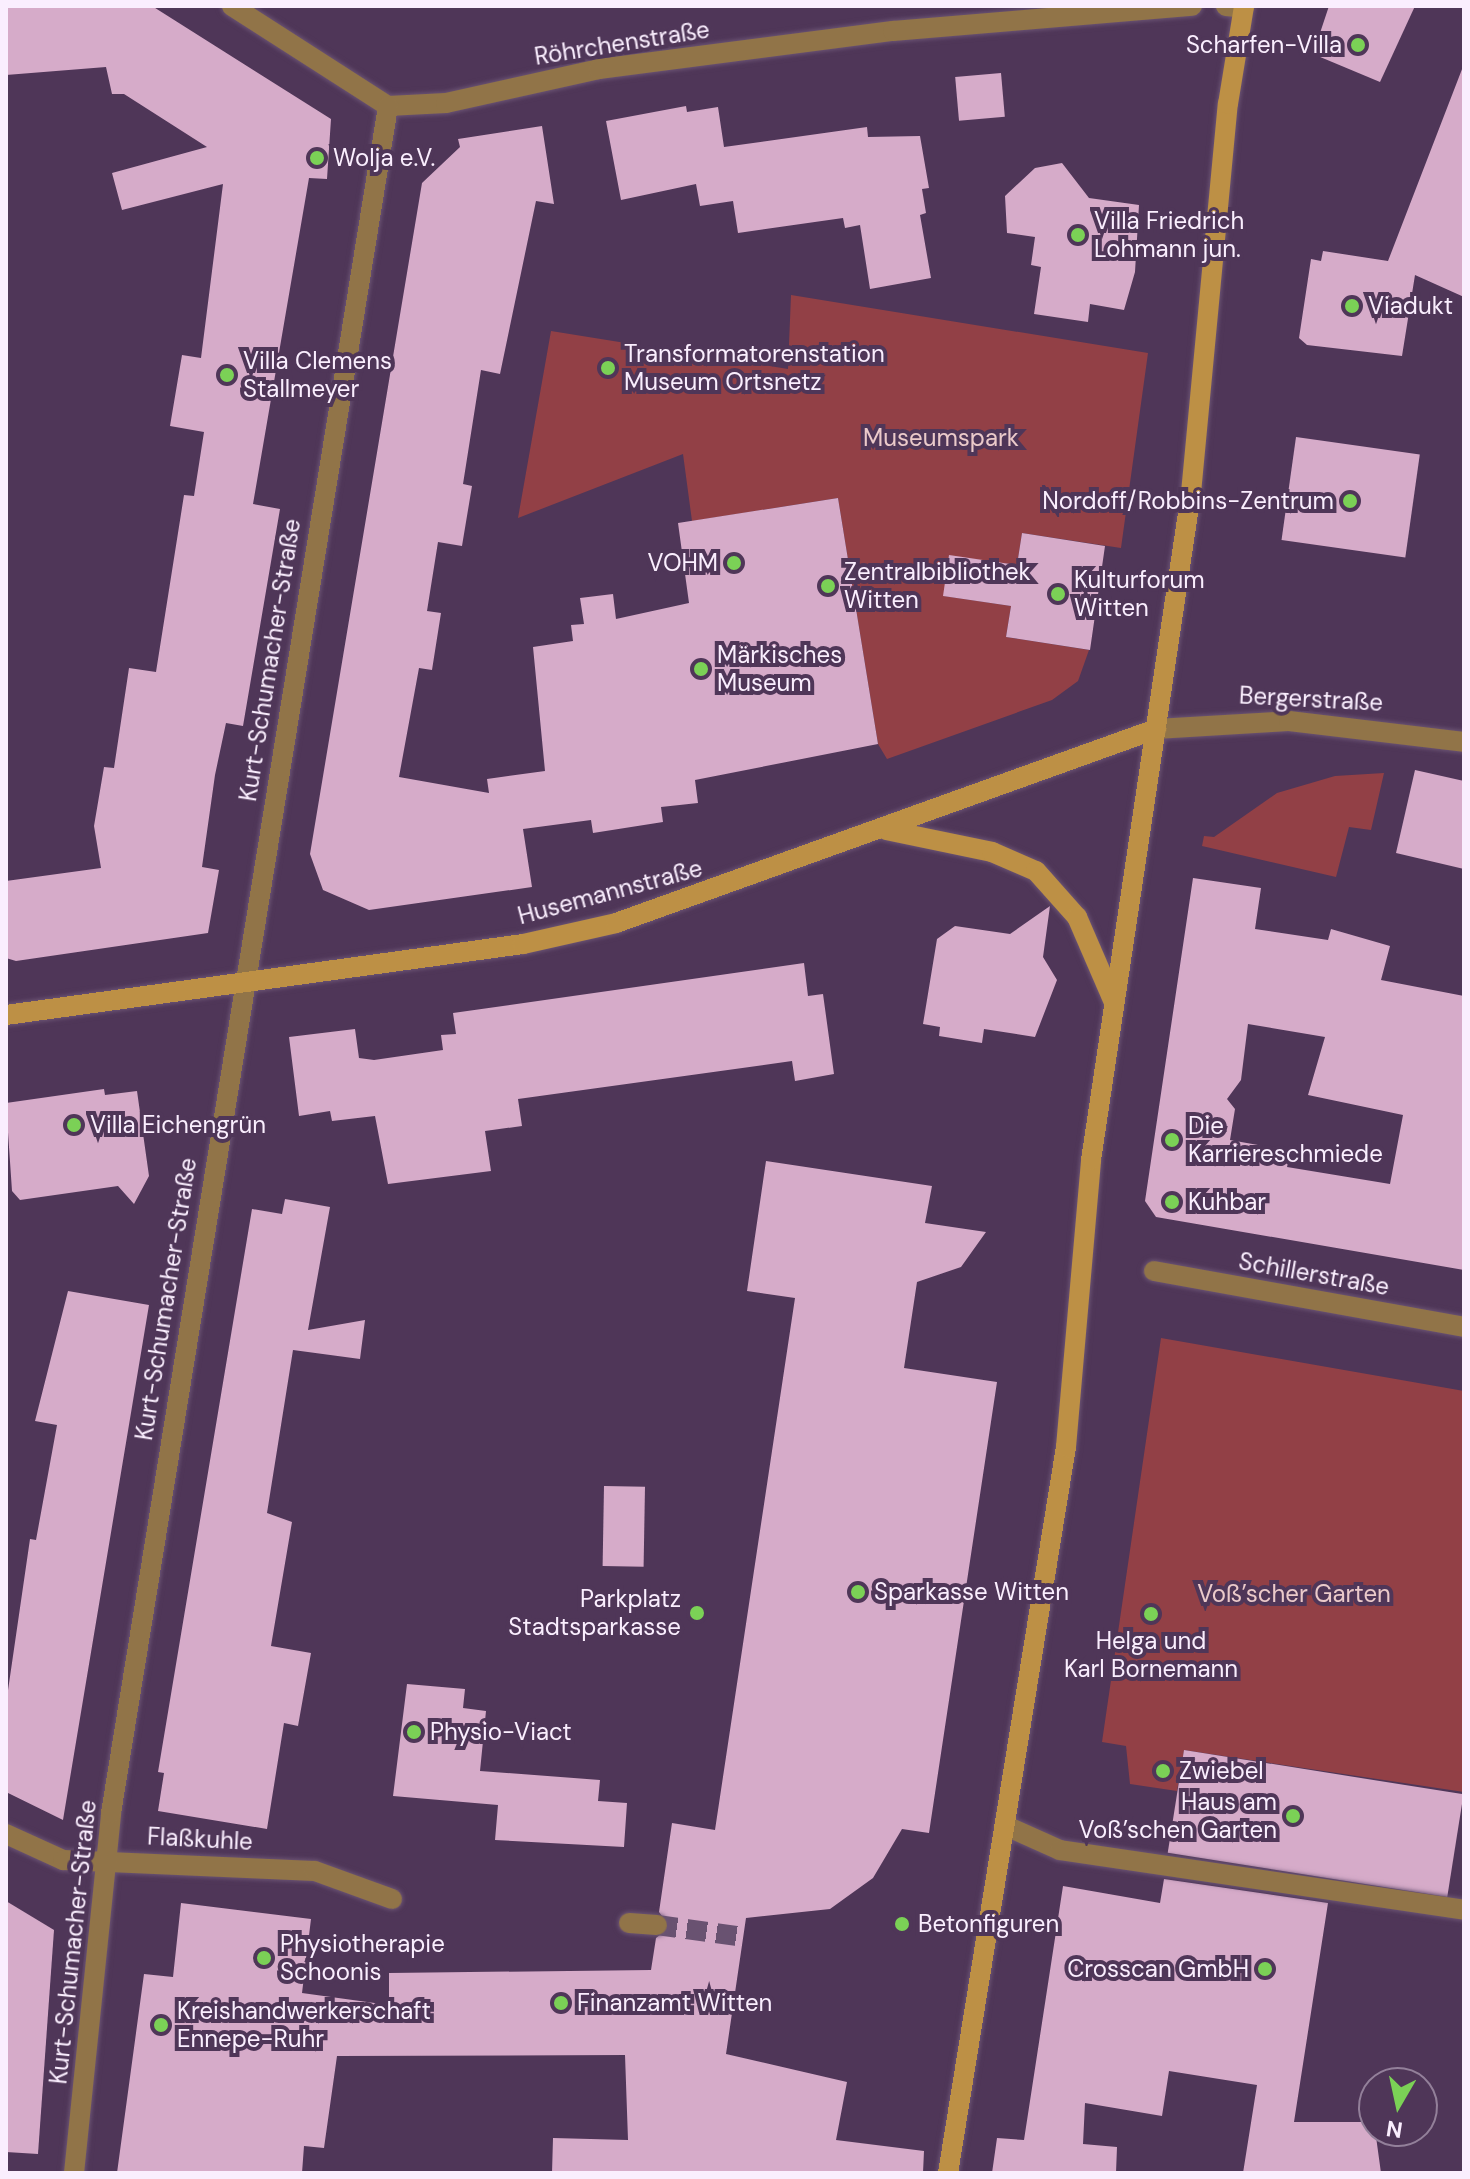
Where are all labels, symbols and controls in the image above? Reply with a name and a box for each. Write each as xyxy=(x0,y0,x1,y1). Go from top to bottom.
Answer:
street label: Röhrchenstraße xyxy=(532,15,712,71)
place label: Scharfen-Villa xyxy=(1186,31,1342,59)
marker: Scharfen-Villa xyxy=(1349,36,1367,54)
place label: Wolja e.V. xyxy=(333,144,435,172)
marker: Wolja e.V. xyxy=(308,149,326,167)
place label: Villa Friedrich Lohmann jun. xyxy=(1094,207,1244,263)
marker: Villa Friedrich Lohmann jun. xyxy=(1069,226,1087,244)
place label: Viadukt xyxy=(1368,292,1453,320)
marker: Viadukt xyxy=(1343,297,1361,315)
place label: Transformatorenstation Museum Ortsnetz xyxy=(624,340,885,396)
place label: Villa Clemens Stallmeyer xyxy=(243,347,392,403)
marker: Transformatorenstation Museum Ortsnetz xyxy=(599,359,617,377)
marker: Villa Clemens Stallmeyer xyxy=(218,366,236,384)
park label: Museumspark xyxy=(863,424,1019,452)
place label: Nordoff/Robbins-Zentrum xyxy=(1042,487,1334,515)
marker: Nordoff/Robbins-Zentrum xyxy=(1341,492,1359,510)
street label: Kurt-Schumacher-Straße xyxy=(233,517,307,803)
place label: VOHM xyxy=(647,549,718,577)
marker: VOHM xyxy=(725,554,743,572)
place label: Zentralbibliothek Witten xyxy=(844,558,1031,614)
place label: Kulturforum Witten xyxy=(1074,566,1205,622)
marker: Zentralbibliothek Witten xyxy=(819,577,837,595)
marker: Kulturforum Witten xyxy=(1049,585,1067,603)
place label: Märkisches Museum xyxy=(717,641,842,697)
marker: Märkisches Museum xyxy=(692,660,710,678)
street label: Bergerstraße xyxy=(1238,681,1384,717)
street label: Husemannstraße xyxy=(515,854,705,930)
place label: Villa Eichengrün xyxy=(90,1111,266,1139)
place label: Die Karriereschmiede xyxy=(1188,1112,1383,1168)
marker: Villa Eichengrün xyxy=(65,1116,83,1134)
marker: Die Karriereschmiede xyxy=(1163,1131,1181,1149)
street label: Kurt-Schumacher-Straße xyxy=(129,1156,203,1442)
place label: Kuhbar xyxy=(1188,1188,1266,1216)
marker: Kuhbar xyxy=(1163,1193,1181,1211)
street label: Schillerstraße xyxy=(1236,1247,1392,1301)
place label: Sparkasse Witten xyxy=(874,1578,1069,1606)
park label: Voß’scher Garten xyxy=(1197,1580,1391,1608)
marker: Sparkasse Witten xyxy=(849,1583,867,1601)
place label: Parkplatz Stadtsparkasse xyxy=(508,1585,681,1641)
marker: Parkplatz Stadtsparkasse xyxy=(688,1604,706,1622)
marker: Helga und Karl Bornemann xyxy=(1142,1605,1160,1623)
place label: Helga und Karl Bornemann xyxy=(1064,1627,1238,1683)
place label: Physio-Viact xyxy=(430,1718,572,1746)
marker: Physio-Viact xyxy=(405,1723,423,1741)
place label: Zwiebel xyxy=(1179,1757,1264,1785)
marker: Zwiebel xyxy=(1154,1762,1172,1780)
place label: Haus am Voß’schen Garten xyxy=(1078,1788,1277,1844)
street label: Kurt-Schumacher-Straße xyxy=(44,1798,102,2086)
marker: Haus am Voß’schen Garten xyxy=(1284,1807,1302,1825)
street label: Flaßkuhle xyxy=(146,1822,254,1856)
place label: Betonfiguren xyxy=(918,1910,1059,1938)
marker: Betonfiguren xyxy=(893,1915,911,1933)
place label: Physiotherapie Schoonis xyxy=(280,1930,445,1986)
marker: Physiotherapie Schoonis xyxy=(255,1949,273,1967)
place label: Crosscan GmbH xyxy=(1067,1955,1249,1983)
marker: Crosscan GmbH xyxy=(1256,1960,1274,1978)
place label: Finanzamt Witten xyxy=(577,1989,772,2017)
marker: Finanzamt Witten xyxy=(552,1994,570,2012)
place label: Kreishandwerkerschaft Ennepe-Ruhr xyxy=(177,1997,431,2053)
marker: Kreishandwerkerschaft Ennepe-Ruhr xyxy=(152,2016,170,2034)
north arrow xyxy=(1358,2067,1438,2147)
text: N xyxy=(1384,2114,1405,2145)

